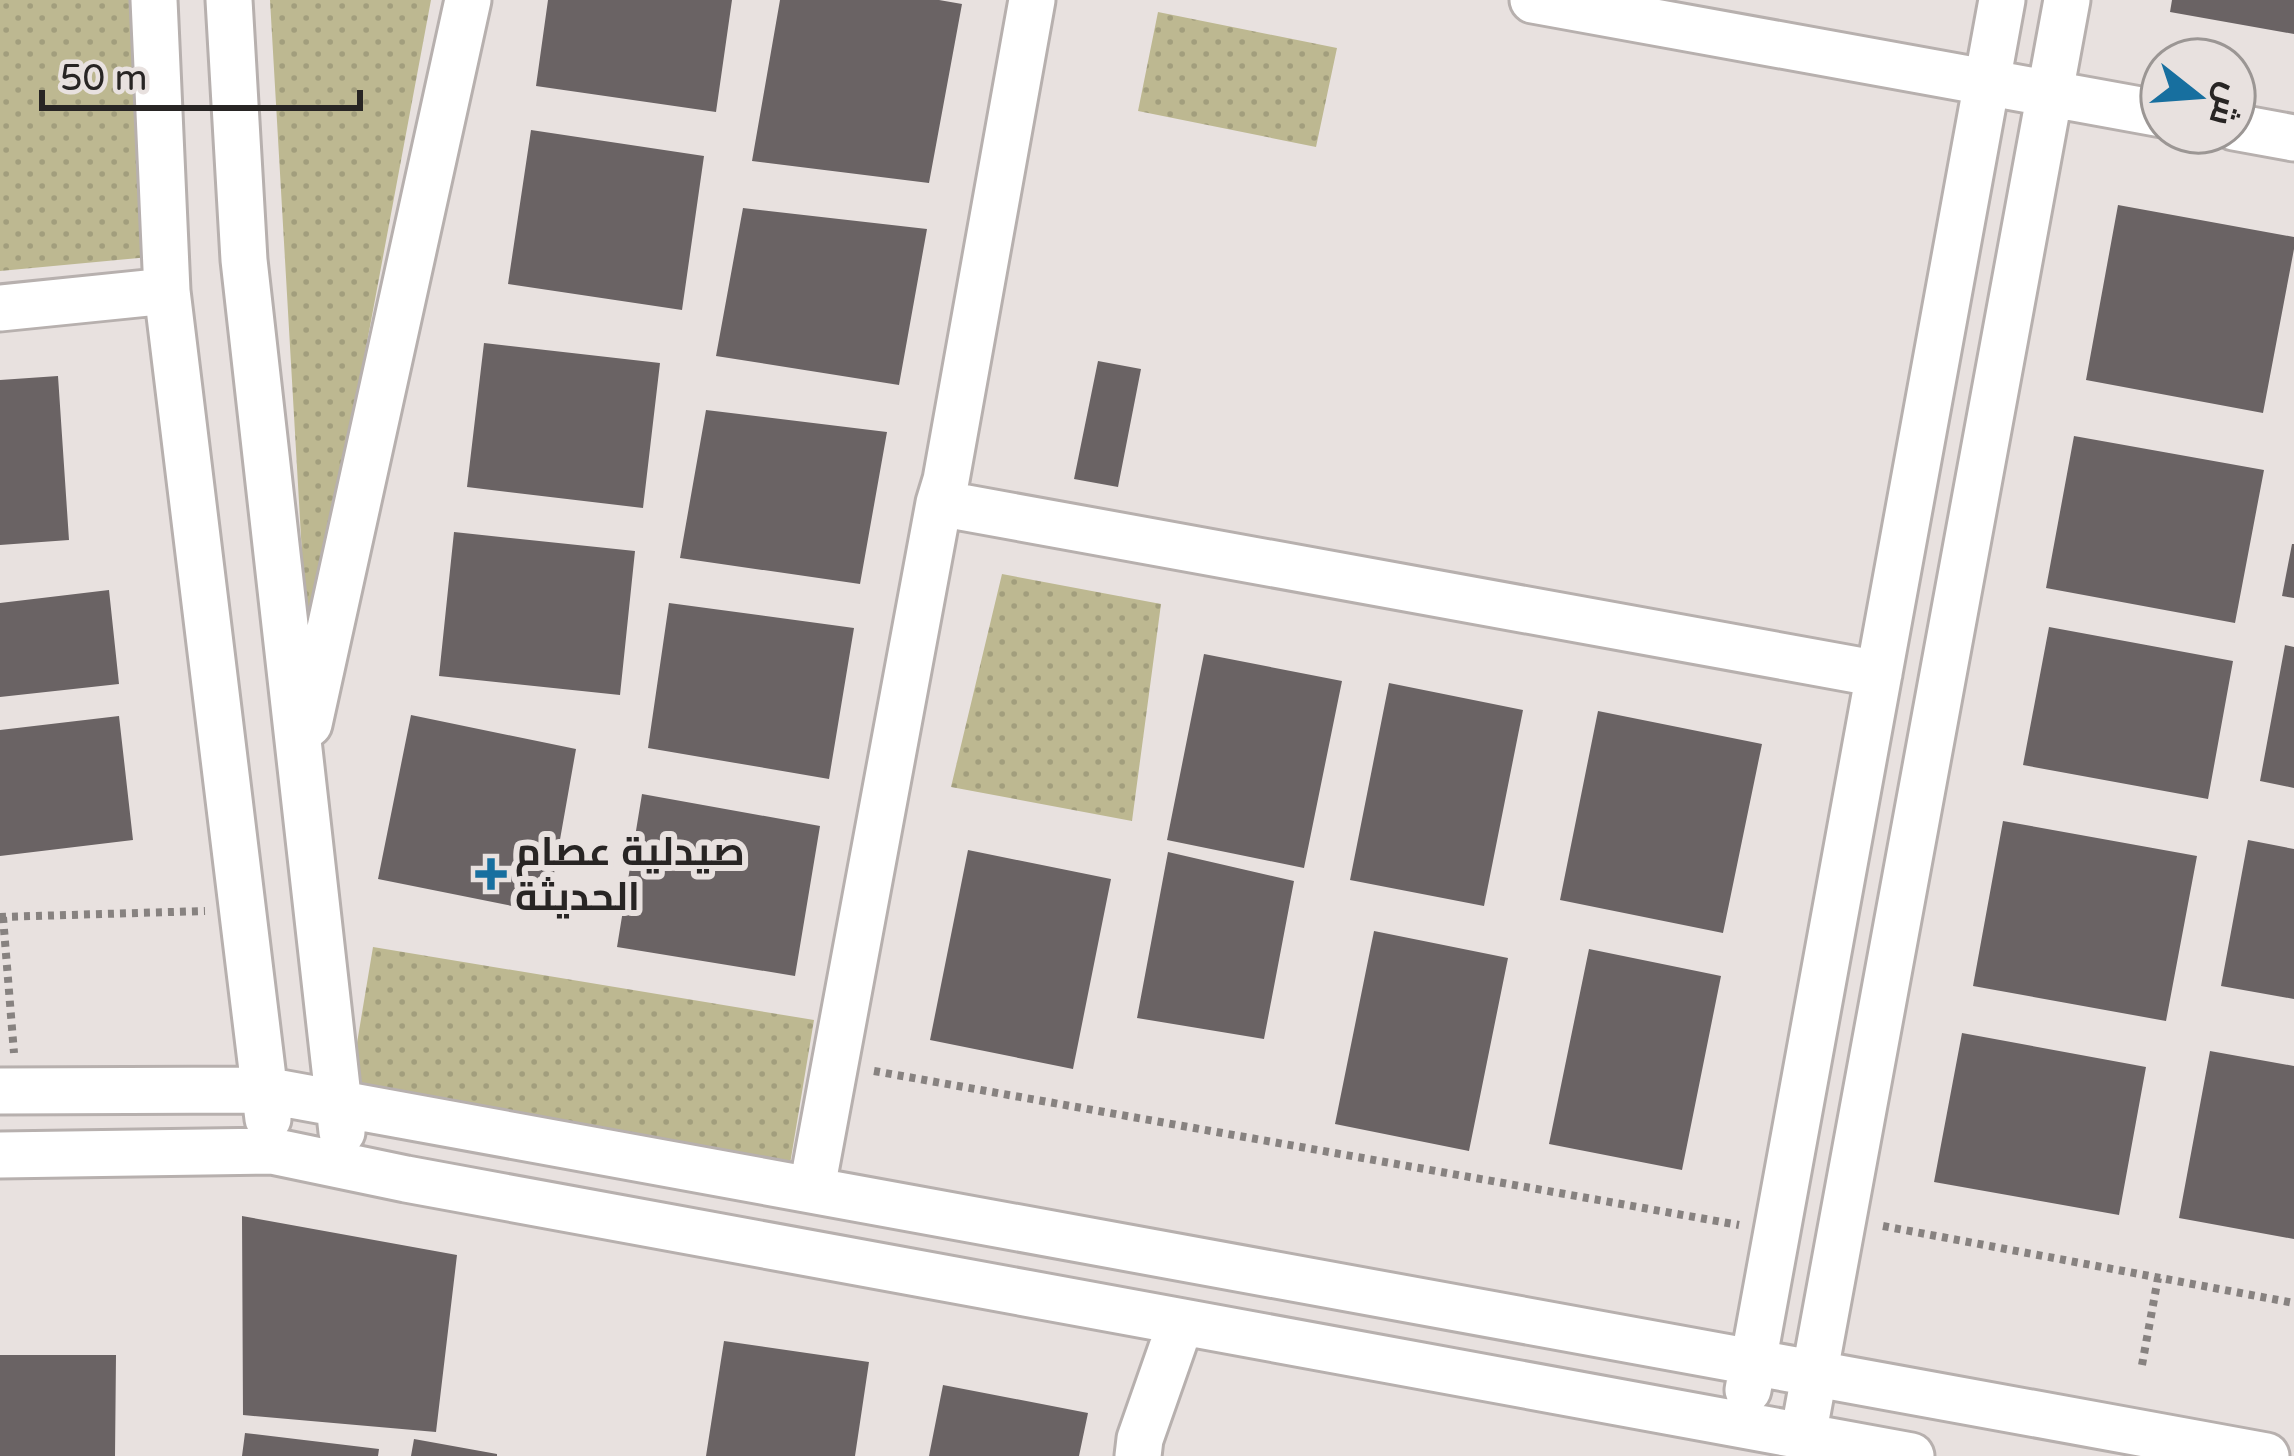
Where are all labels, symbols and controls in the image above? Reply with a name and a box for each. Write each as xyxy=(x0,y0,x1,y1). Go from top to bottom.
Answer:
scale bar xyxy=(42,36,360,110)
north arrow xyxy=(2138,36,2258,156)
text: 50 m xyxy=(60,57,148,100)
text: ش xyxy=(2200,78,2250,130)
place label: صيدلية عصام الحديثة xyxy=(515,829,745,921)
marker: صيدلية عصام الحديثة xyxy=(478,861,504,887)

